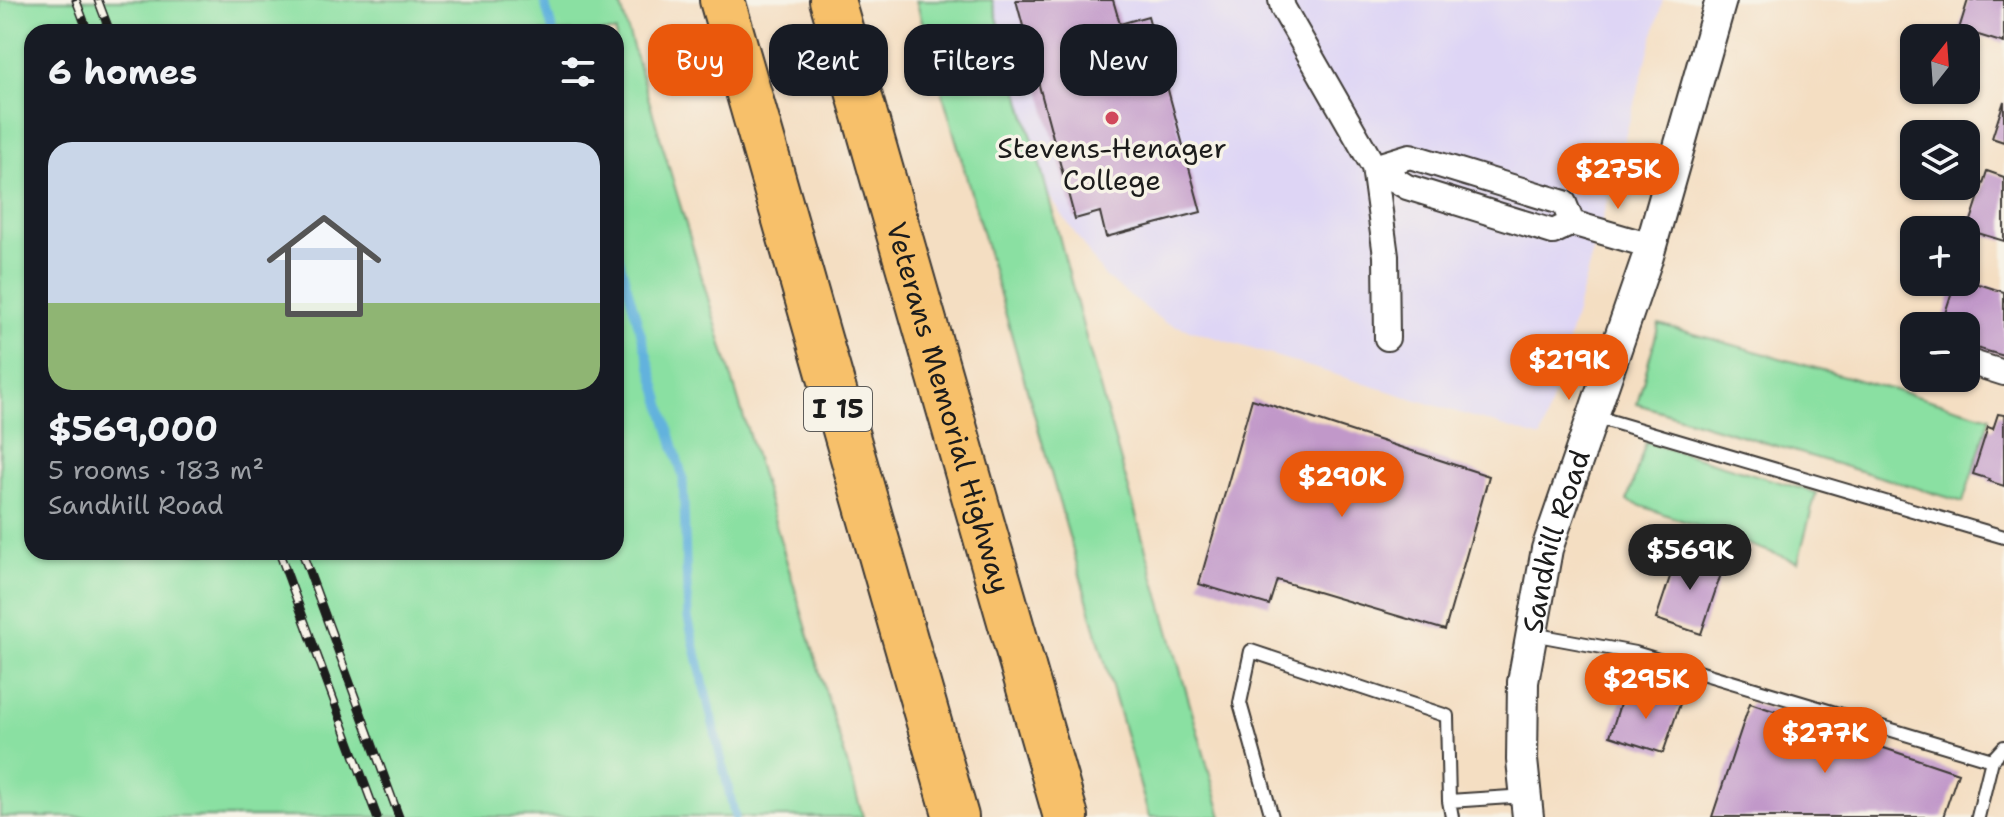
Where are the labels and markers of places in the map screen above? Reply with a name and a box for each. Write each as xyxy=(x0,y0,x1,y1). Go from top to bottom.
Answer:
marker: Stevens-Henager College xyxy=(1103,109,1121,127)
place label: Stevens-Henager College xyxy=(997,129,1227,199)
pin: $275K xyxy=(1562,143,1674,211)
pin: $219K xyxy=(1513,334,1625,402)
pin: $290K xyxy=(1286,451,1398,519)
pin: $569K xyxy=(1634,524,1746,592)
pin: $295K xyxy=(1590,653,1702,721)
pin: $277K xyxy=(1769,707,1881,775)

